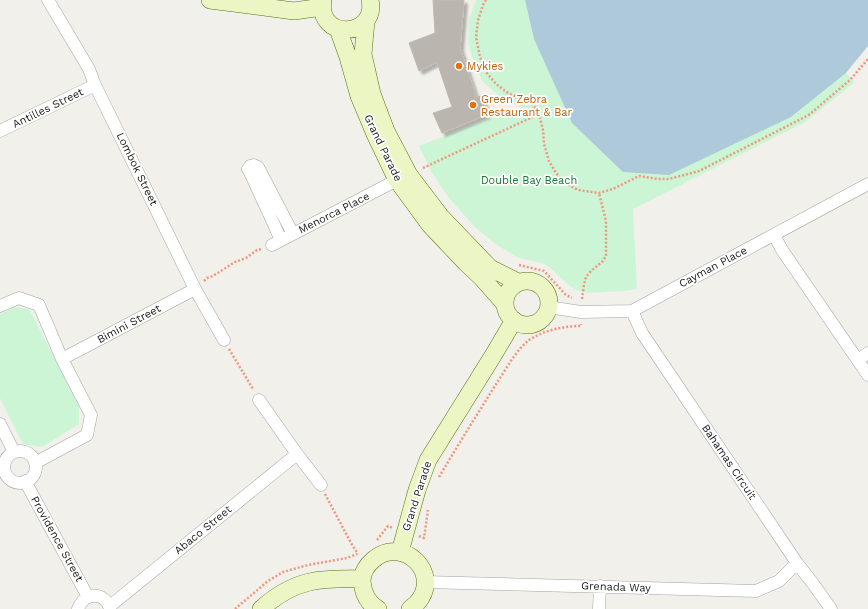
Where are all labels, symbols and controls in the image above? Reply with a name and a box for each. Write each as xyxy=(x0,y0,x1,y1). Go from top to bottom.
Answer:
place label: Mykies xyxy=(467,60,504,73)
marker: Mykies xyxy=(454,61,464,71)
street label: Antilles Street xyxy=(10,85,86,131)
place label: Green Zebra Restaurant & Bar xyxy=(481,93,573,119)
marker: Green Zebra Restaurant & Bar xyxy=(468,100,478,110)
street label: Grand Parade xyxy=(361,112,405,184)
street label: Lombok Street xyxy=(114,130,161,208)
park label: Double Bay Beach xyxy=(481,174,577,187)
street label: Menorca Place xyxy=(296,189,372,237)
street label: Cayman Place xyxy=(677,244,749,290)
street label: Bimini Street xyxy=(95,302,163,346)
street label: Bahamas Circuit xyxy=(699,422,759,502)
street label: Grand Parade xyxy=(400,459,434,533)
street label: Providence Street xyxy=(28,494,86,584)
street label: Abaco Street xyxy=(172,503,235,557)
street label: Grenada Way xyxy=(581,579,651,595)

